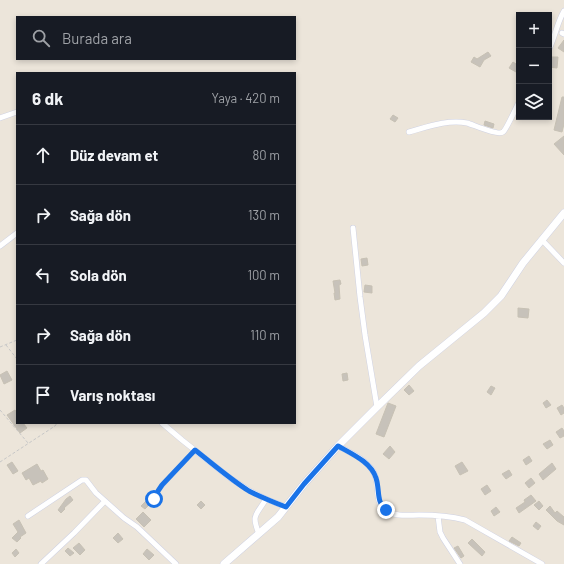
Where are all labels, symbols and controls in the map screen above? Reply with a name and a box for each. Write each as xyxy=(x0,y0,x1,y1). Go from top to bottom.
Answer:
map controls xyxy=(516,12,552,120)
button: + xyxy=(516,12,552,48)
search box xyxy=(16,16,296,60)
icon: search xyxy=(30,27,52,49)
text: Burada ara xyxy=(62,29,132,47)
button: − xyxy=(516,48,552,84)
button: layers xyxy=(516,84,552,120)
text: 6 dk xyxy=(32,88,63,108)
text: Yaya · 420 m xyxy=(211,90,280,106)
icon: ahead xyxy=(32,144,54,166)
text: Düz devam et xyxy=(70,146,158,164)
text: 80 m xyxy=(253,147,280,163)
icon: right xyxy=(32,204,54,226)
text: Sağa dön xyxy=(70,206,131,224)
text: 130 m xyxy=(248,207,280,223)
icon: left xyxy=(32,264,54,286)
text: Sola dön xyxy=(70,266,127,284)
text: 100 m xyxy=(247,267,280,283)
icon: right xyxy=(32,324,54,346)
text: Sağa dön xyxy=(70,326,131,344)
text: 110 m xyxy=(250,327,280,343)
icon: arrive xyxy=(32,384,54,406)
text: Varış noktası xyxy=(70,386,155,404)
route start xyxy=(145,490,163,508)
route end xyxy=(377,501,395,519)

